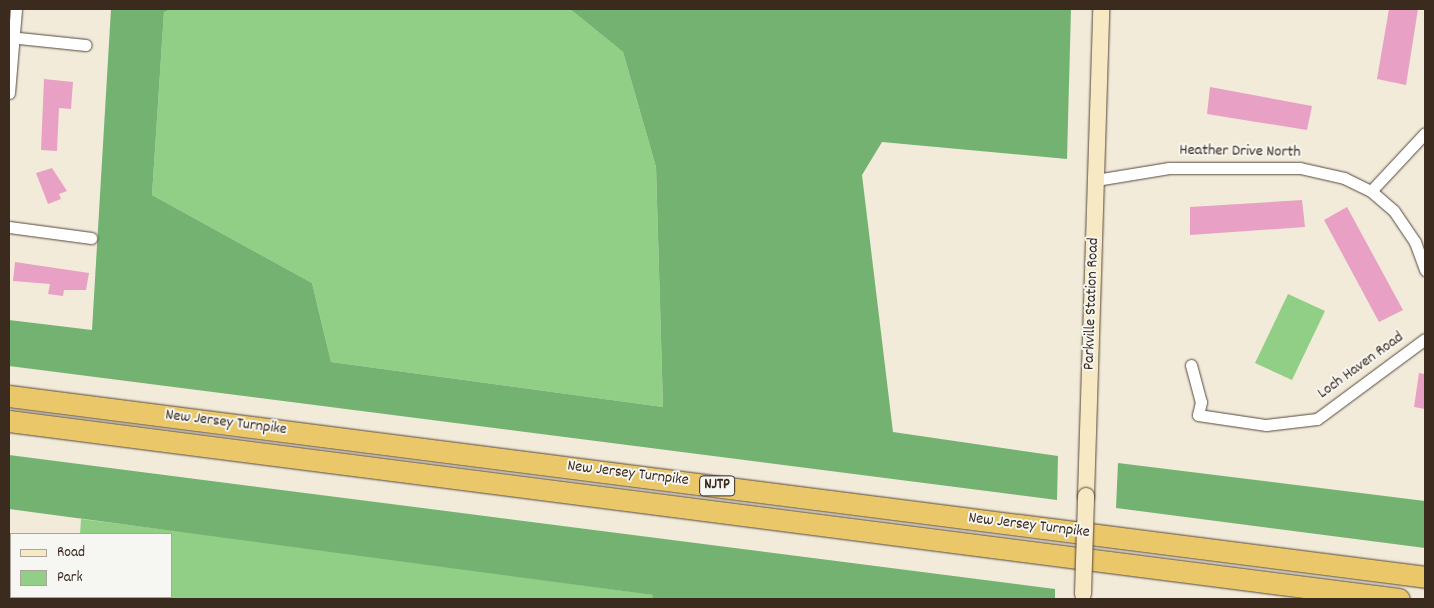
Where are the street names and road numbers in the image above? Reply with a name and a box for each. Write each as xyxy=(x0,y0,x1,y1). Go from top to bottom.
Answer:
street label: Heather Drive North xyxy=(1179,141,1301,163)
street label: Parkville Station Road xyxy=(1080,237,1104,371)
street label: Loch Haven Road xyxy=(1314,328,1408,404)
street label: New Jersey Turnpike xyxy=(164,406,288,440)
street label: New Jersey Turnpike xyxy=(566,457,690,491)
road number: NJTP xyxy=(698,474,736,498)
street label: New Jersey Turnpike xyxy=(967,509,1091,543)

